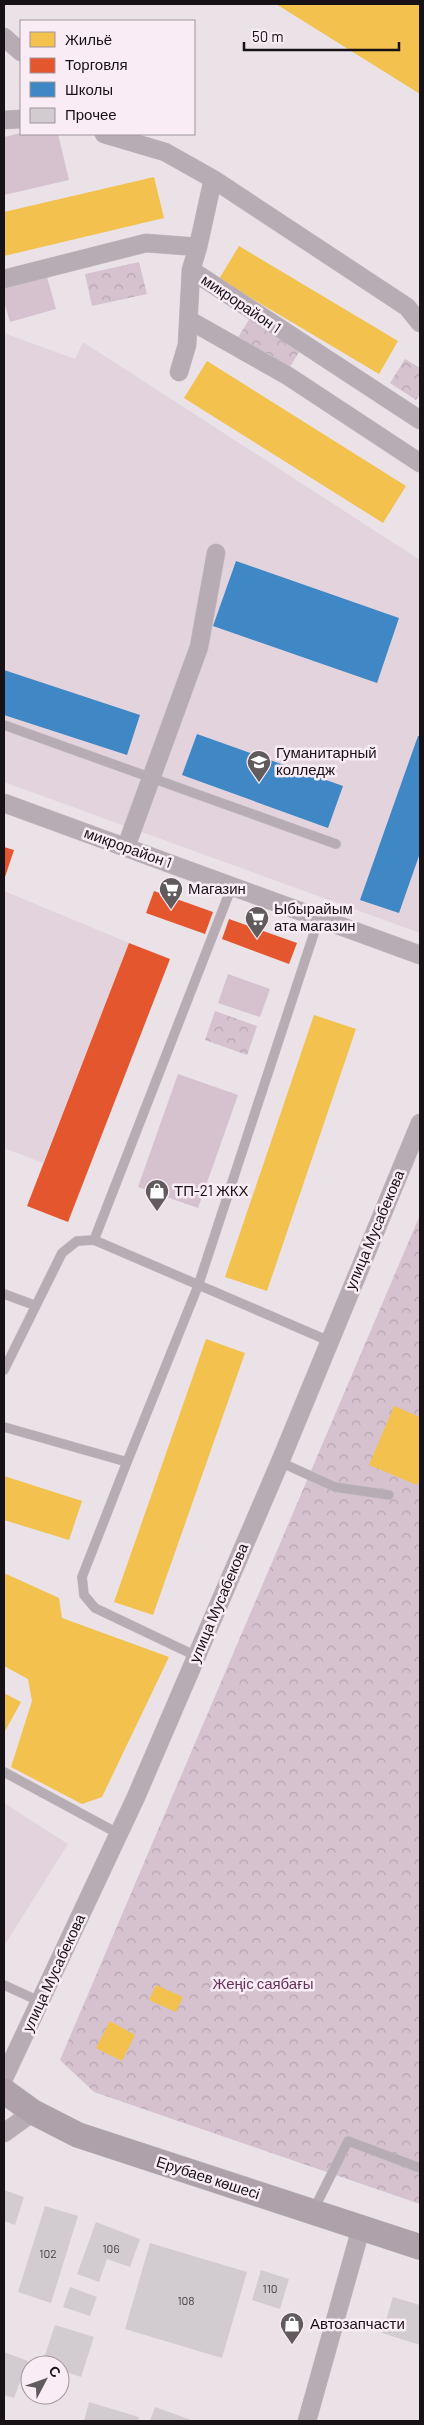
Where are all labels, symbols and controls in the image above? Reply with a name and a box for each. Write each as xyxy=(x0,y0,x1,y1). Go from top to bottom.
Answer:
legend xyxy=(20,20,195,135)
scale bar xyxy=(244,20,399,52)
text: 50 m xyxy=(252,27,284,45)
text: Жильё xyxy=(65,30,112,48)
text: Торговля xyxy=(65,55,128,73)
text: Школы xyxy=(65,80,113,98)
text: Прочее xyxy=(65,105,117,123)
street label: микрорайон 1 xyxy=(198,270,285,336)
place label: Гуманитарный колледж xyxy=(276,743,377,778)
school or university icon: Гуманитарный колледж xyxy=(246,749,272,783)
street label: микрорайон 1 xyxy=(82,823,175,871)
supermarket icon: Магазин xyxy=(158,876,184,910)
place label: Магазин xyxy=(188,879,246,897)
place label: Ыбырайым ата магазин xyxy=(274,899,356,934)
supermarket icon: Ыбырайым ата магазин xyxy=(244,905,270,939)
street label: улица Мусабекова xyxy=(341,1167,408,1292)
shop icon: ТП-21 ЖКХ xyxy=(144,1178,170,1212)
place label: ТП-21 ЖКХ xyxy=(174,1181,249,1199)
street label: улица Мусабекова xyxy=(185,1540,252,1665)
street label: улица Мусабекова xyxy=(18,1910,89,2034)
park label: Жеңіс саябағы xyxy=(213,1974,313,1992)
street label: Ерубаев көшесі xyxy=(154,2152,262,2202)
house number: 106 xyxy=(102,2241,120,2255)
house number: 102 xyxy=(39,2246,57,2260)
house number: 110 xyxy=(262,2281,278,2295)
house number: 108 xyxy=(177,2293,195,2307)
shop icon: Автозапчасти xyxy=(279,2311,305,2345)
place label: Автозапчасти xyxy=(310,2314,405,2332)
north arrow xyxy=(20,2355,70,2405)
text: С xyxy=(45,2362,65,2381)

